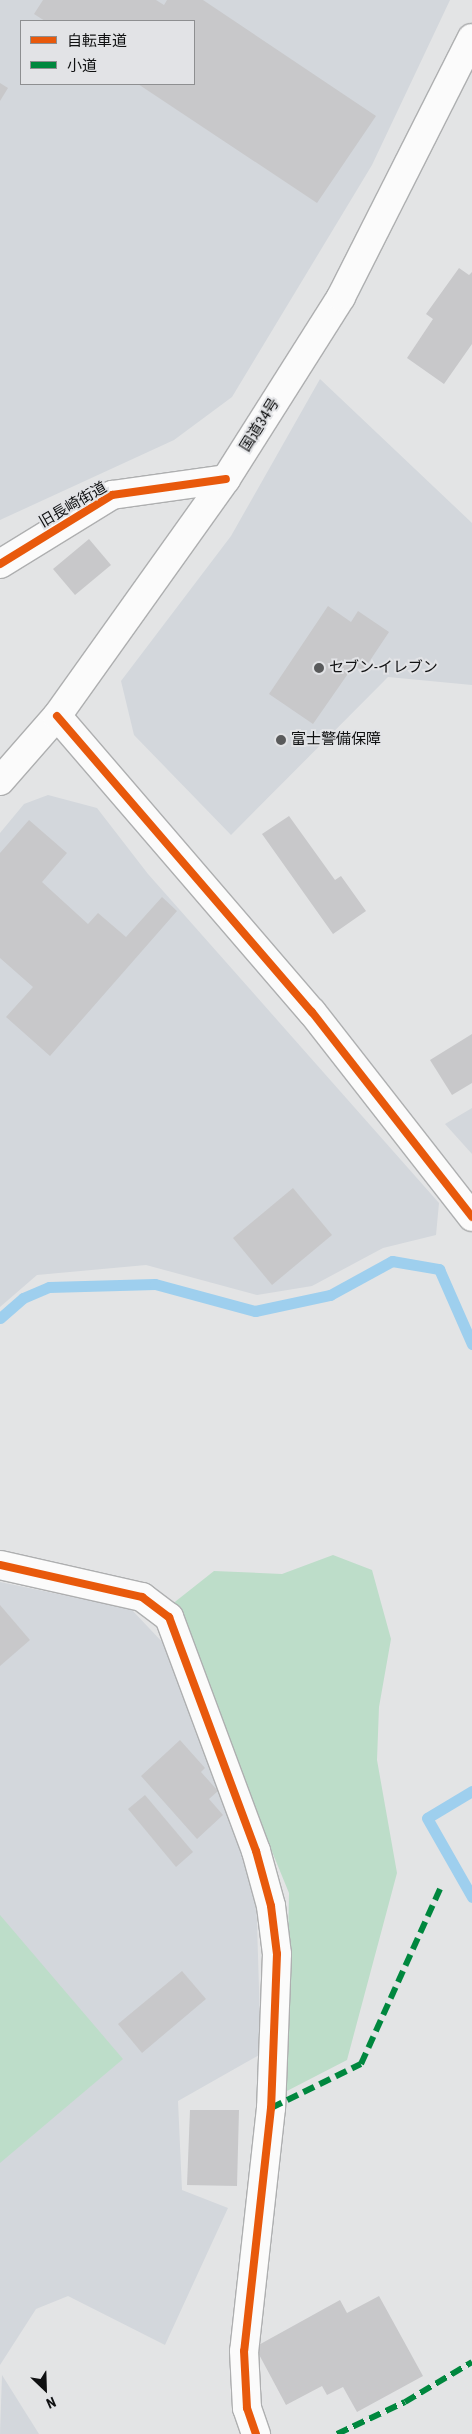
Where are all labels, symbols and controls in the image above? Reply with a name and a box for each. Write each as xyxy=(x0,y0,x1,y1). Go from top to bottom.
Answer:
legend xyxy=(20,20,195,85)
text: 自転車道 xyxy=(67,32,127,50)
text: 小道 xyxy=(67,57,97,75)
street label: 国道34号 xyxy=(237,395,283,455)
street label: 旧長崎街道 xyxy=(36,478,110,532)
place label: セブン-イレブン xyxy=(329,659,438,677)
marker: セブン-イレブン xyxy=(313,662,325,674)
place label: 富士警備保障 xyxy=(291,731,381,749)
marker: 富士警備保障 xyxy=(275,734,287,746)
north arrow xyxy=(20,2364,70,2414)
text: N xyxy=(44,2394,58,2412)

